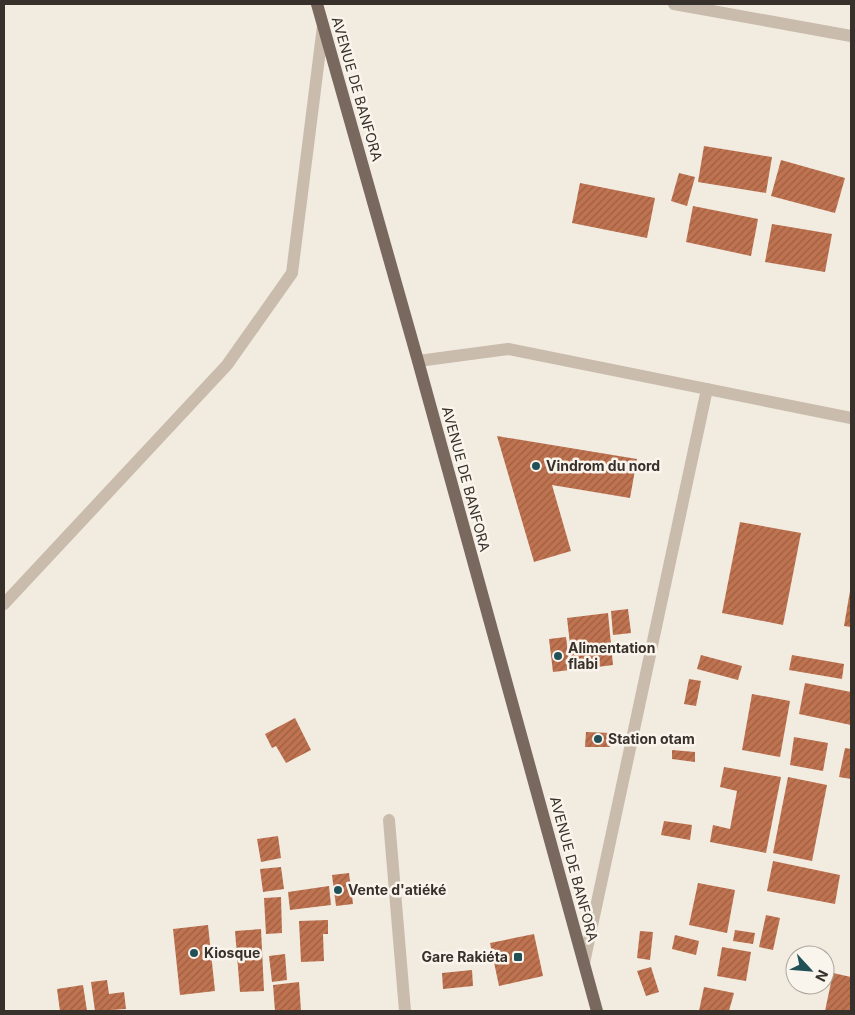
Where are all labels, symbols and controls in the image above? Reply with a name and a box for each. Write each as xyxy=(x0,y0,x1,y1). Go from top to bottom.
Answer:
street label: AVENUE DE BANFORA xyxy=(329,15,386,163)
street label: AVENUE DE BANFORA xyxy=(439,404,494,554)
place label: Vindrom du nord xyxy=(546,457,660,474)
marker: Vindrom du nord xyxy=(530,460,542,472)
place label: Alimentation flabi xyxy=(568,639,655,672)
marker: Alimentation flabi xyxy=(552,650,564,662)
place label: Station otam xyxy=(608,730,695,747)
marker: Station otam xyxy=(592,733,604,745)
street label: AVENUE DE BANFORA xyxy=(547,794,602,944)
place label: Vente d'atiéké xyxy=(348,881,446,898)
marker: Vente d'atiéké xyxy=(332,884,344,896)
place label: Kiosque xyxy=(204,944,260,961)
north arrow xyxy=(785,945,835,995)
marker: Kiosque xyxy=(188,947,200,959)
place label: Gare Rakiéta xyxy=(422,948,508,965)
marker: Gare Rakiéta xyxy=(512,951,524,963)
text: N xyxy=(812,967,832,984)

